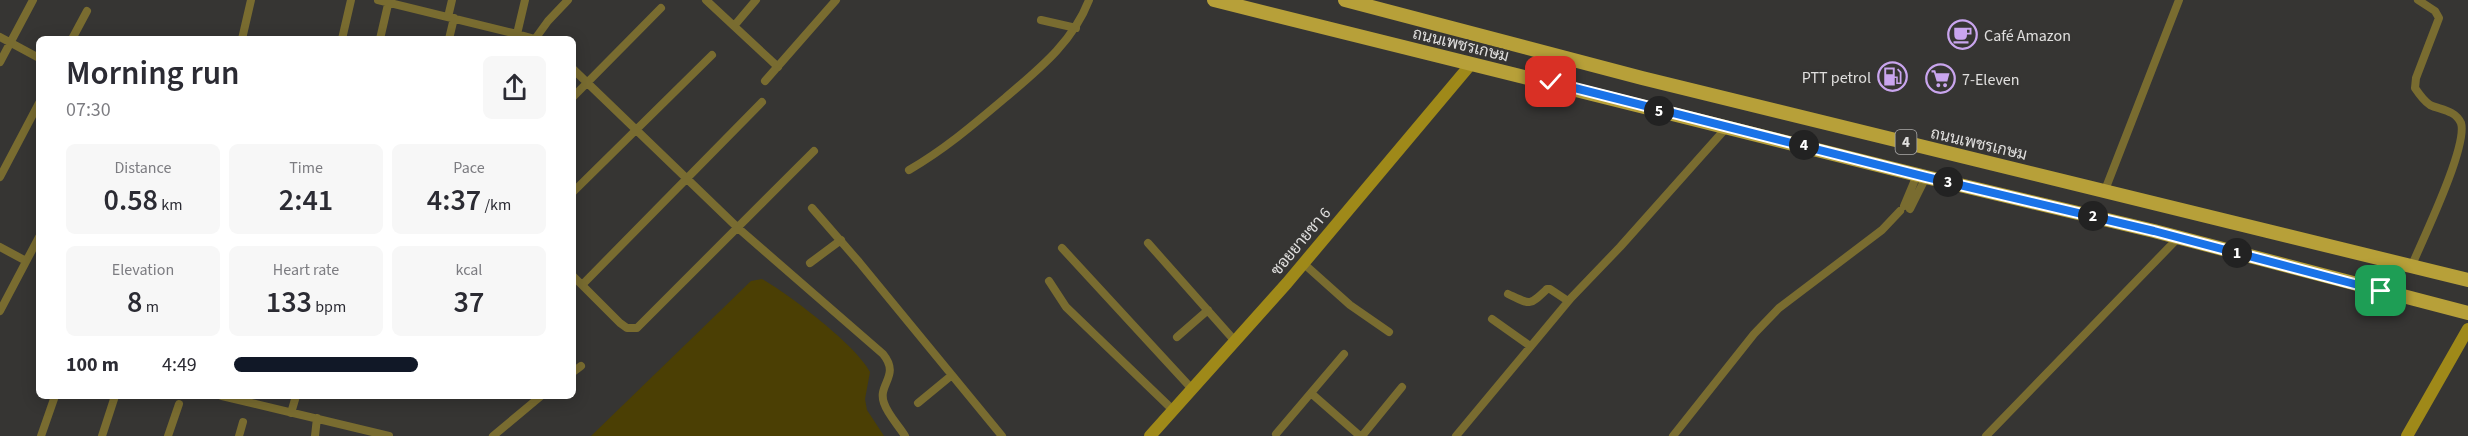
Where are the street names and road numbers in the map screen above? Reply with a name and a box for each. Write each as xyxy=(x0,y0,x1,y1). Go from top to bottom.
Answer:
street label: ถนนเพชรเกษม xyxy=(1410,22,1511,68)
street label: ถนนเพชรเกษม xyxy=(1928,122,2029,166)
road number: 4 xyxy=(1896,130,1916,154)
street label: ซอยยายชา 6 xyxy=(1266,203,1336,281)

